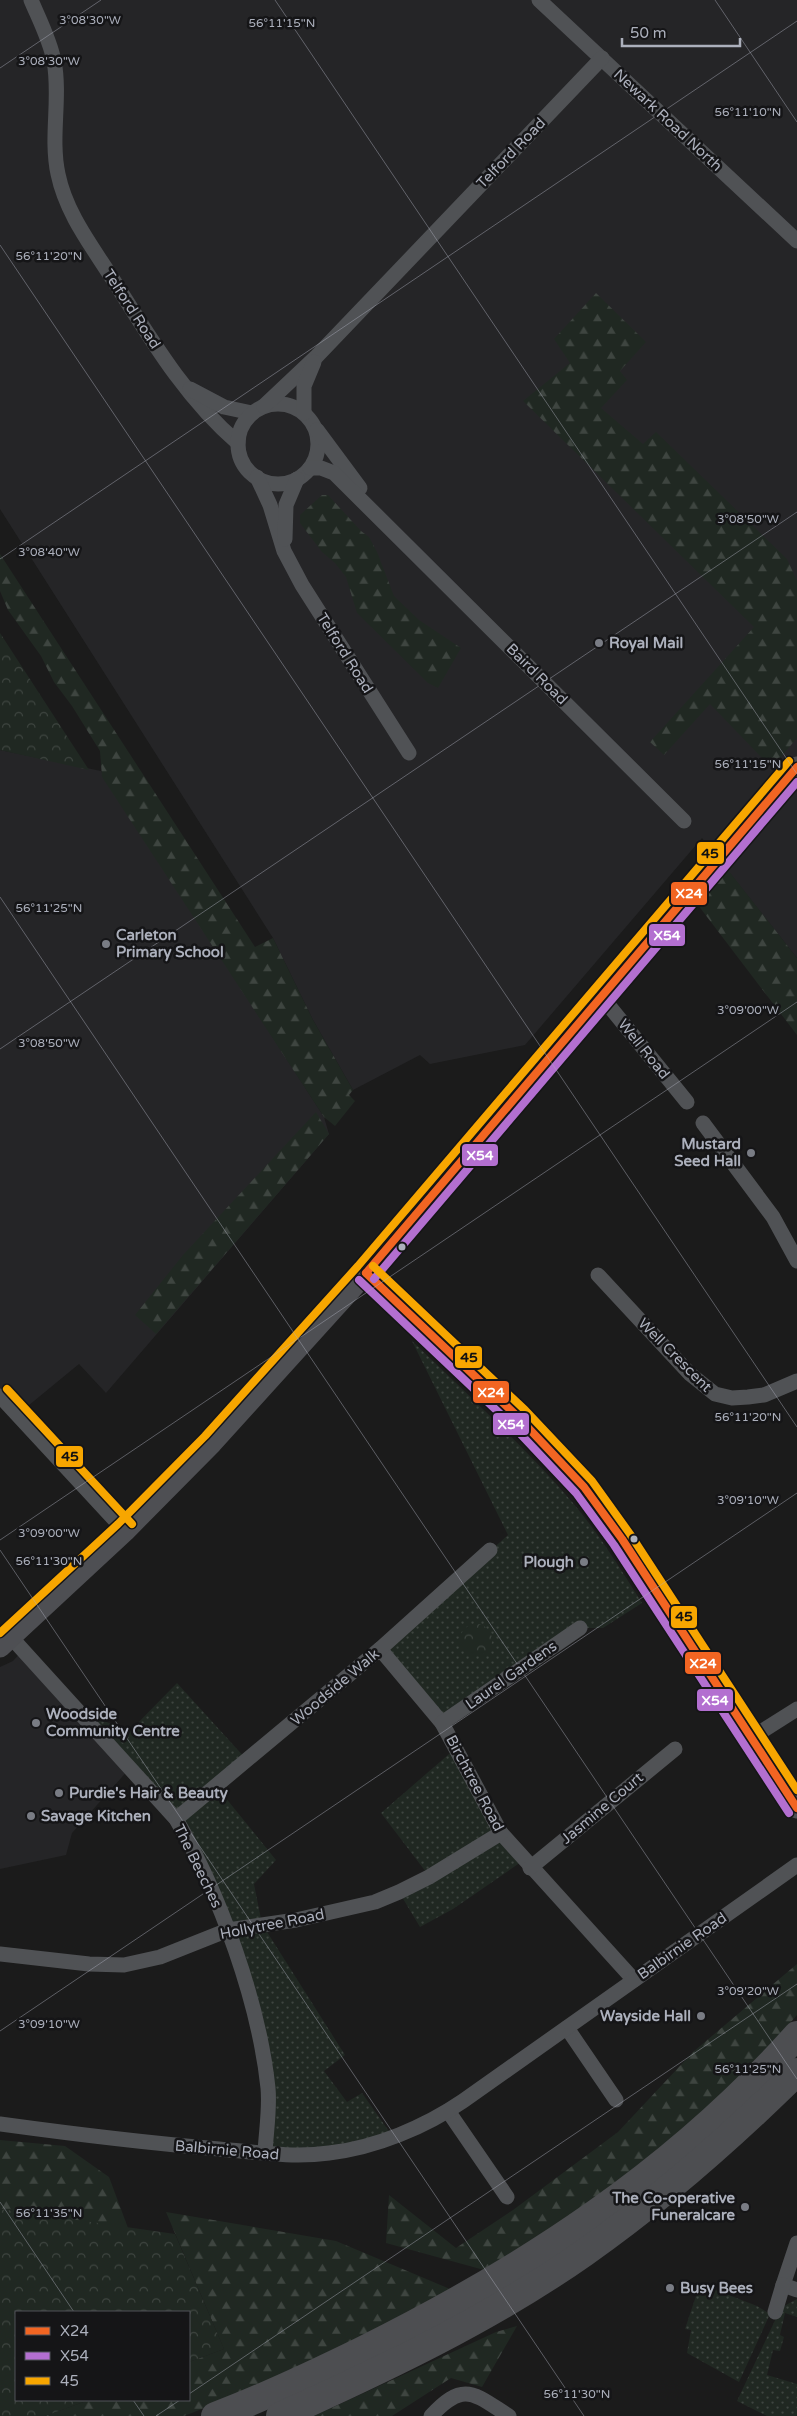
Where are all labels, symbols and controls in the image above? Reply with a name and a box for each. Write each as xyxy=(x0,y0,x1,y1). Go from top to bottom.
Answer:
text: 3°08'30"W xyxy=(59,13,121,27)
scale bar xyxy=(622,15,740,47)
text: 56°11'15"N xyxy=(249,16,315,30)
text: 50 m xyxy=(630,24,667,42)
text: 3°08'30"W xyxy=(18,54,80,68)
street label: Newark Road North xyxy=(610,65,726,175)
text: 56°11'10"N xyxy=(715,105,781,119)
street label: Telford Road xyxy=(473,114,549,192)
text: 56°11'20"N xyxy=(16,249,82,263)
street label: Telford Road xyxy=(100,266,164,352)
text: 3°08'50"W xyxy=(717,512,779,526)
text: 3°08'40"W xyxy=(18,545,80,559)
street label: Telford Road xyxy=(313,609,377,697)
place label: Royal Mail xyxy=(609,634,683,653)
marker: Royal Mail xyxy=(593,637,605,649)
street label: Baird Road xyxy=(503,640,571,708)
text: 56°11'15"N xyxy=(715,757,781,771)
line badge: 45 xyxy=(696,841,725,865)
text: 45 xyxy=(701,845,719,862)
line badge: X24 xyxy=(670,881,708,906)
text: X24 xyxy=(676,885,703,902)
text: 56°11'25"N xyxy=(16,901,82,915)
line badge: X54 xyxy=(648,923,686,947)
place label: Carleton Primary School xyxy=(116,926,224,962)
text: X54 xyxy=(654,927,681,944)
marker: Carleton Primary School xyxy=(100,938,112,950)
text: 3°09'00"W xyxy=(717,1003,779,1017)
street label: Well Road xyxy=(614,1015,674,1083)
text: 3°08'50"W xyxy=(18,1036,80,1050)
place label: Mustard Seed Hall xyxy=(674,1135,741,1170)
line badge: X54 xyxy=(461,1143,499,1167)
text: X54 xyxy=(467,1147,494,1164)
marker: Mustard Seed Hall xyxy=(745,1147,757,1159)
unlabelled marker xyxy=(397,1242,407,1252)
street label: Well Crescent xyxy=(634,1314,716,1396)
line badge: 45 xyxy=(454,1345,483,1369)
text: 45 xyxy=(460,1349,478,1366)
line badge: X24 xyxy=(472,1380,510,1404)
text: X24 xyxy=(478,1384,505,1401)
text: 56°11'20"N xyxy=(715,1410,781,1424)
line badge: X54 xyxy=(492,1412,530,1436)
text: X54 xyxy=(498,1416,525,1433)
line badge: 45 xyxy=(55,1445,84,1468)
text: 45 xyxy=(61,1448,79,1465)
text: 3°09'10"W xyxy=(717,1493,779,1507)
text: 3°09'00"W xyxy=(18,1526,80,1540)
unlabelled marker xyxy=(629,1534,639,1544)
place label: Plough xyxy=(523,1553,574,1572)
text: 56°11'30"N xyxy=(16,1554,82,1568)
marker: Plough xyxy=(578,1556,590,1568)
line badge: 45 xyxy=(670,1605,698,1629)
text: 45 xyxy=(675,1608,693,1625)
street label: Laurel Gardens xyxy=(462,1637,560,1713)
street label: Woodside Walk xyxy=(287,1645,383,1729)
line badge: X24 xyxy=(684,1651,722,1675)
text: X24 xyxy=(690,1655,717,1672)
line badge: X54 xyxy=(696,1688,734,1712)
text: X54 xyxy=(702,1692,729,1709)
place label: Woodside Community Centre xyxy=(46,1705,180,1741)
marker: Woodside Community Centre xyxy=(30,1717,42,1729)
street label: Birchtree Road xyxy=(442,1732,508,1834)
street label: Jasmine Court xyxy=(557,1768,647,1848)
place label: Purdie's Hair & Beauty xyxy=(69,1784,228,1803)
marker: Purdie's Hair & Beauty xyxy=(53,1787,65,1799)
place label: Savage Kitchen xyxy=(41,1807,151,1826)
marker: Savage Kitchen xyxy=(25,1810,37,1822)
street label: The Beeches xyxy=(170,1821,226,1911)
street label: Hollytree Road xyxy=(218,1905,326,1943)
street label: Balbirnie Road xyxy=(634,1909,730,1983)
text: 3°09'20"W xyxy=(717,1984,779,1998)
place label: Wayside Hall xyxy=(600,2007,691,2026)
marker: Wayside Hall xyxy=(695,2010,707,2022)
text: 3°09'10"W xyxy=(18,2017,80,2031)
text: 56°11'25"N xyxy=(715,2062,781,2076)
street label: Balbirnie Road xyxy=(174,2136,280,2164)
place label: The Co-operative Funeralcare xyxy=(611,2189,736,2224)
marker: The Co-operative Funeralcare xyxy=(739,2201,751,2213)
text: 56°11'35"N xyxy=(16,2206,82,2220)
place label: Busy Bees xyxy=(680,2279,753,2298)
marker: Busy Bees xyxy=(664,2282,676,2294)
legend xyxy=(15,2311,190,2401)
text: X24 xyxy=(60,2322,89,2340)
text: X54 xyxy=(60,2347,89,2365)
text: 45 xyxy=(60,2372,79,2390)
text: 56°11'30"N xyxy=(544,2387,610,2401)

